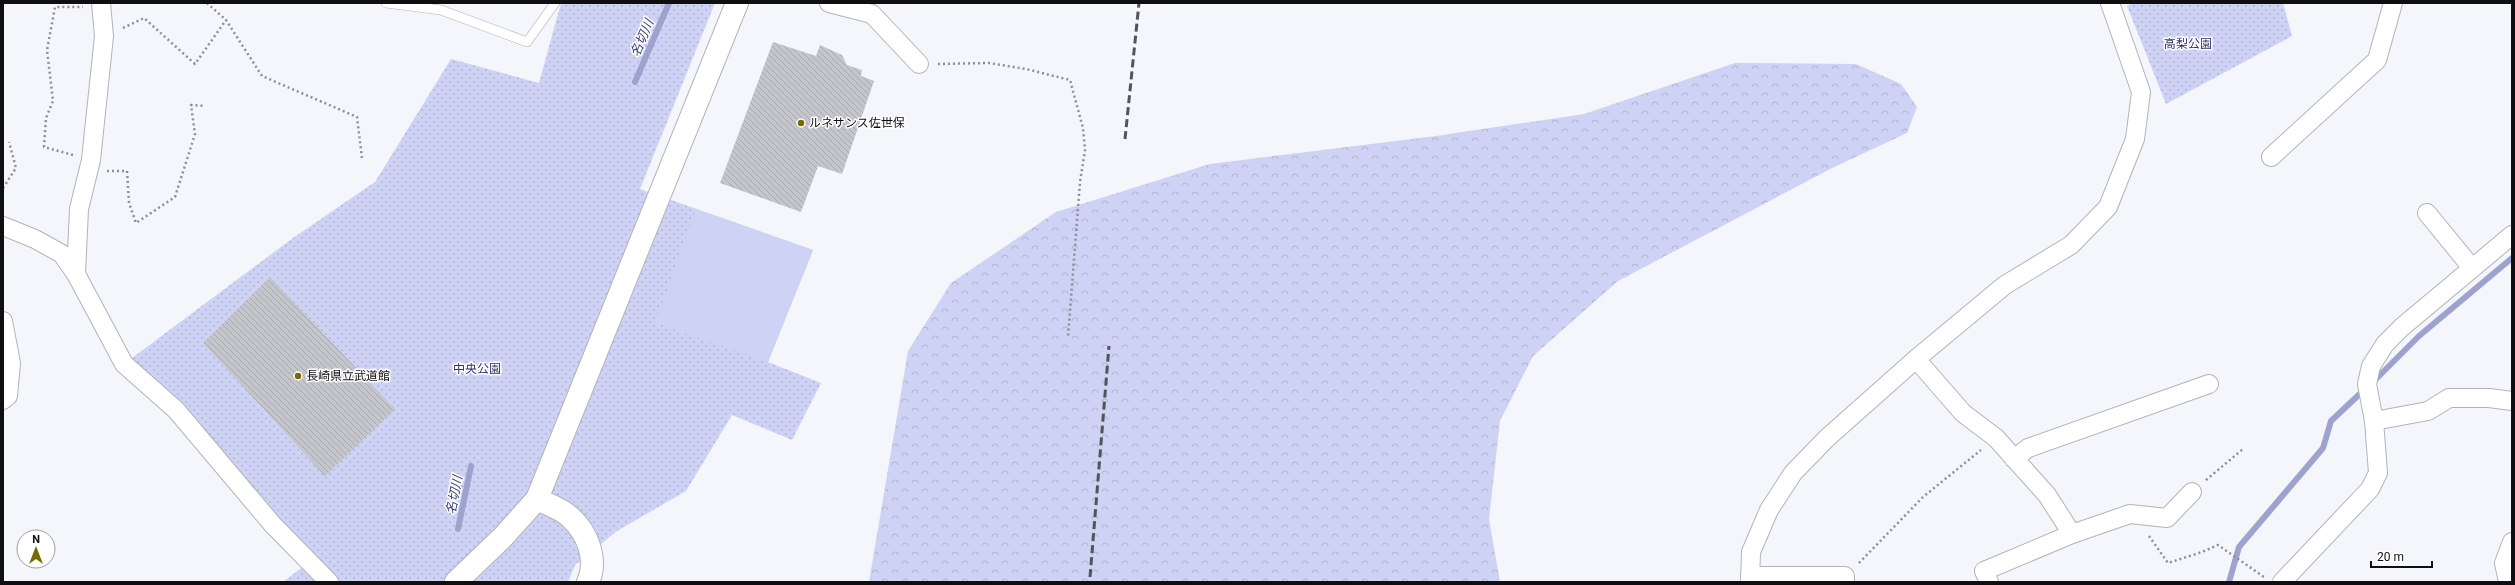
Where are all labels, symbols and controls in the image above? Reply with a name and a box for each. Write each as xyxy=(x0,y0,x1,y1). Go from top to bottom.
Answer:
water label: 名切川 xyxy=(627,15,657,59)
park label: 高梨公園 xyxy=(2164,37,2212,51)
place label: ルネサンス佐世保 xyxy=(809,116,905,130)
marker: ルネサンス佐世保 xyxy=(796,118,806,128)
park label: 中央公園 xyxy=(453,362,501,376)
place label: 長崎県立武道館 xyxy=(306,369,390,383)
marker: 長崎県立武道館 xyxy=(293,371,303,381)
water label: 名切川 xyxy=(443,472,465,516)
north arrow xyxy=(16,529,56,569)
text: N xyxy=(32,533,40,546)
scale bar xyxy=(2371,543,2432,569)
text: 20 m xyxy=(2377,550,2404,564)

